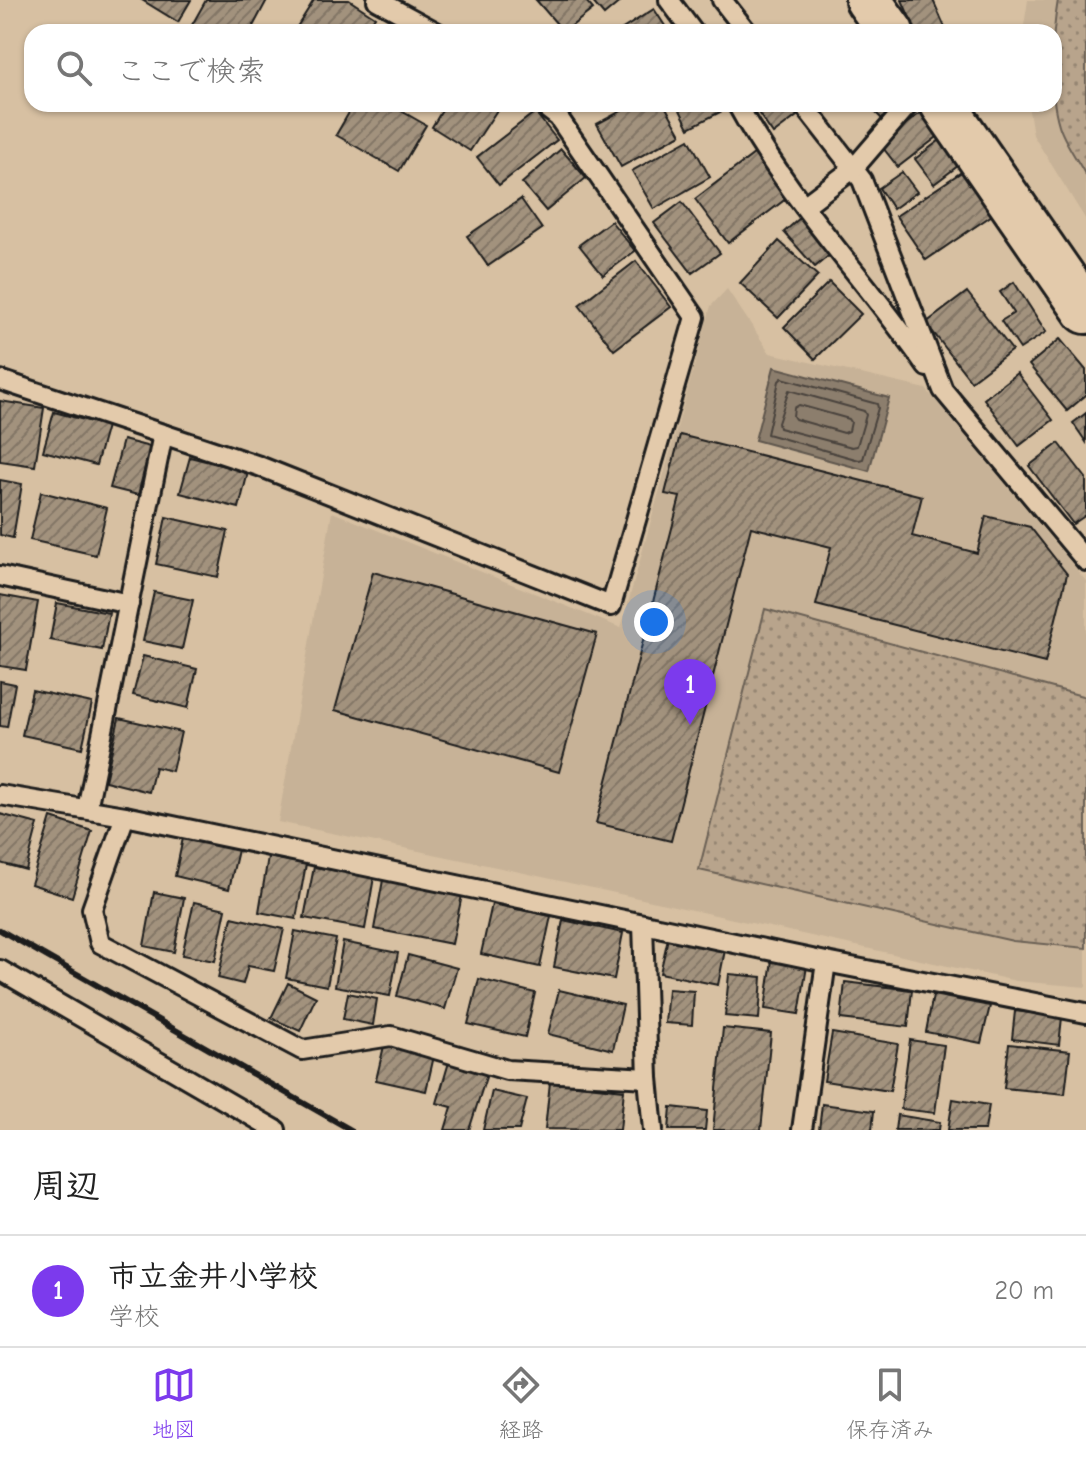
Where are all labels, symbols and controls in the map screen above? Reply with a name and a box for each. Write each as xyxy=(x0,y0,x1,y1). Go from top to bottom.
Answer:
search box xyxy=(24,24,1062,112)
icon: search xyxy=(52,46,96,90)
text: ここで検索 xyxy=(116,54,266,89)
your location xyxy=(634,602,674,642)
pin: 1 xyxy=(664,659,716,725)
text: 周辺 xyxy=(32,1166,100,1206)
text: 市立金井小学校 xyxy=(108,1259,318,1294)
text: 1 xyxy=(53,1276,63,1306)
text: 20 m xyxy=(994,1276,1054,1306)
text: 学校 xyxy=(108,1302,160,1332)
tab: 地図 xyxy=(152,1363,196,1443)
tab: 経路 xyxy=(499,1363,543,1443)
tab: 保存済み xyxy=(846,1363,934,1443)

